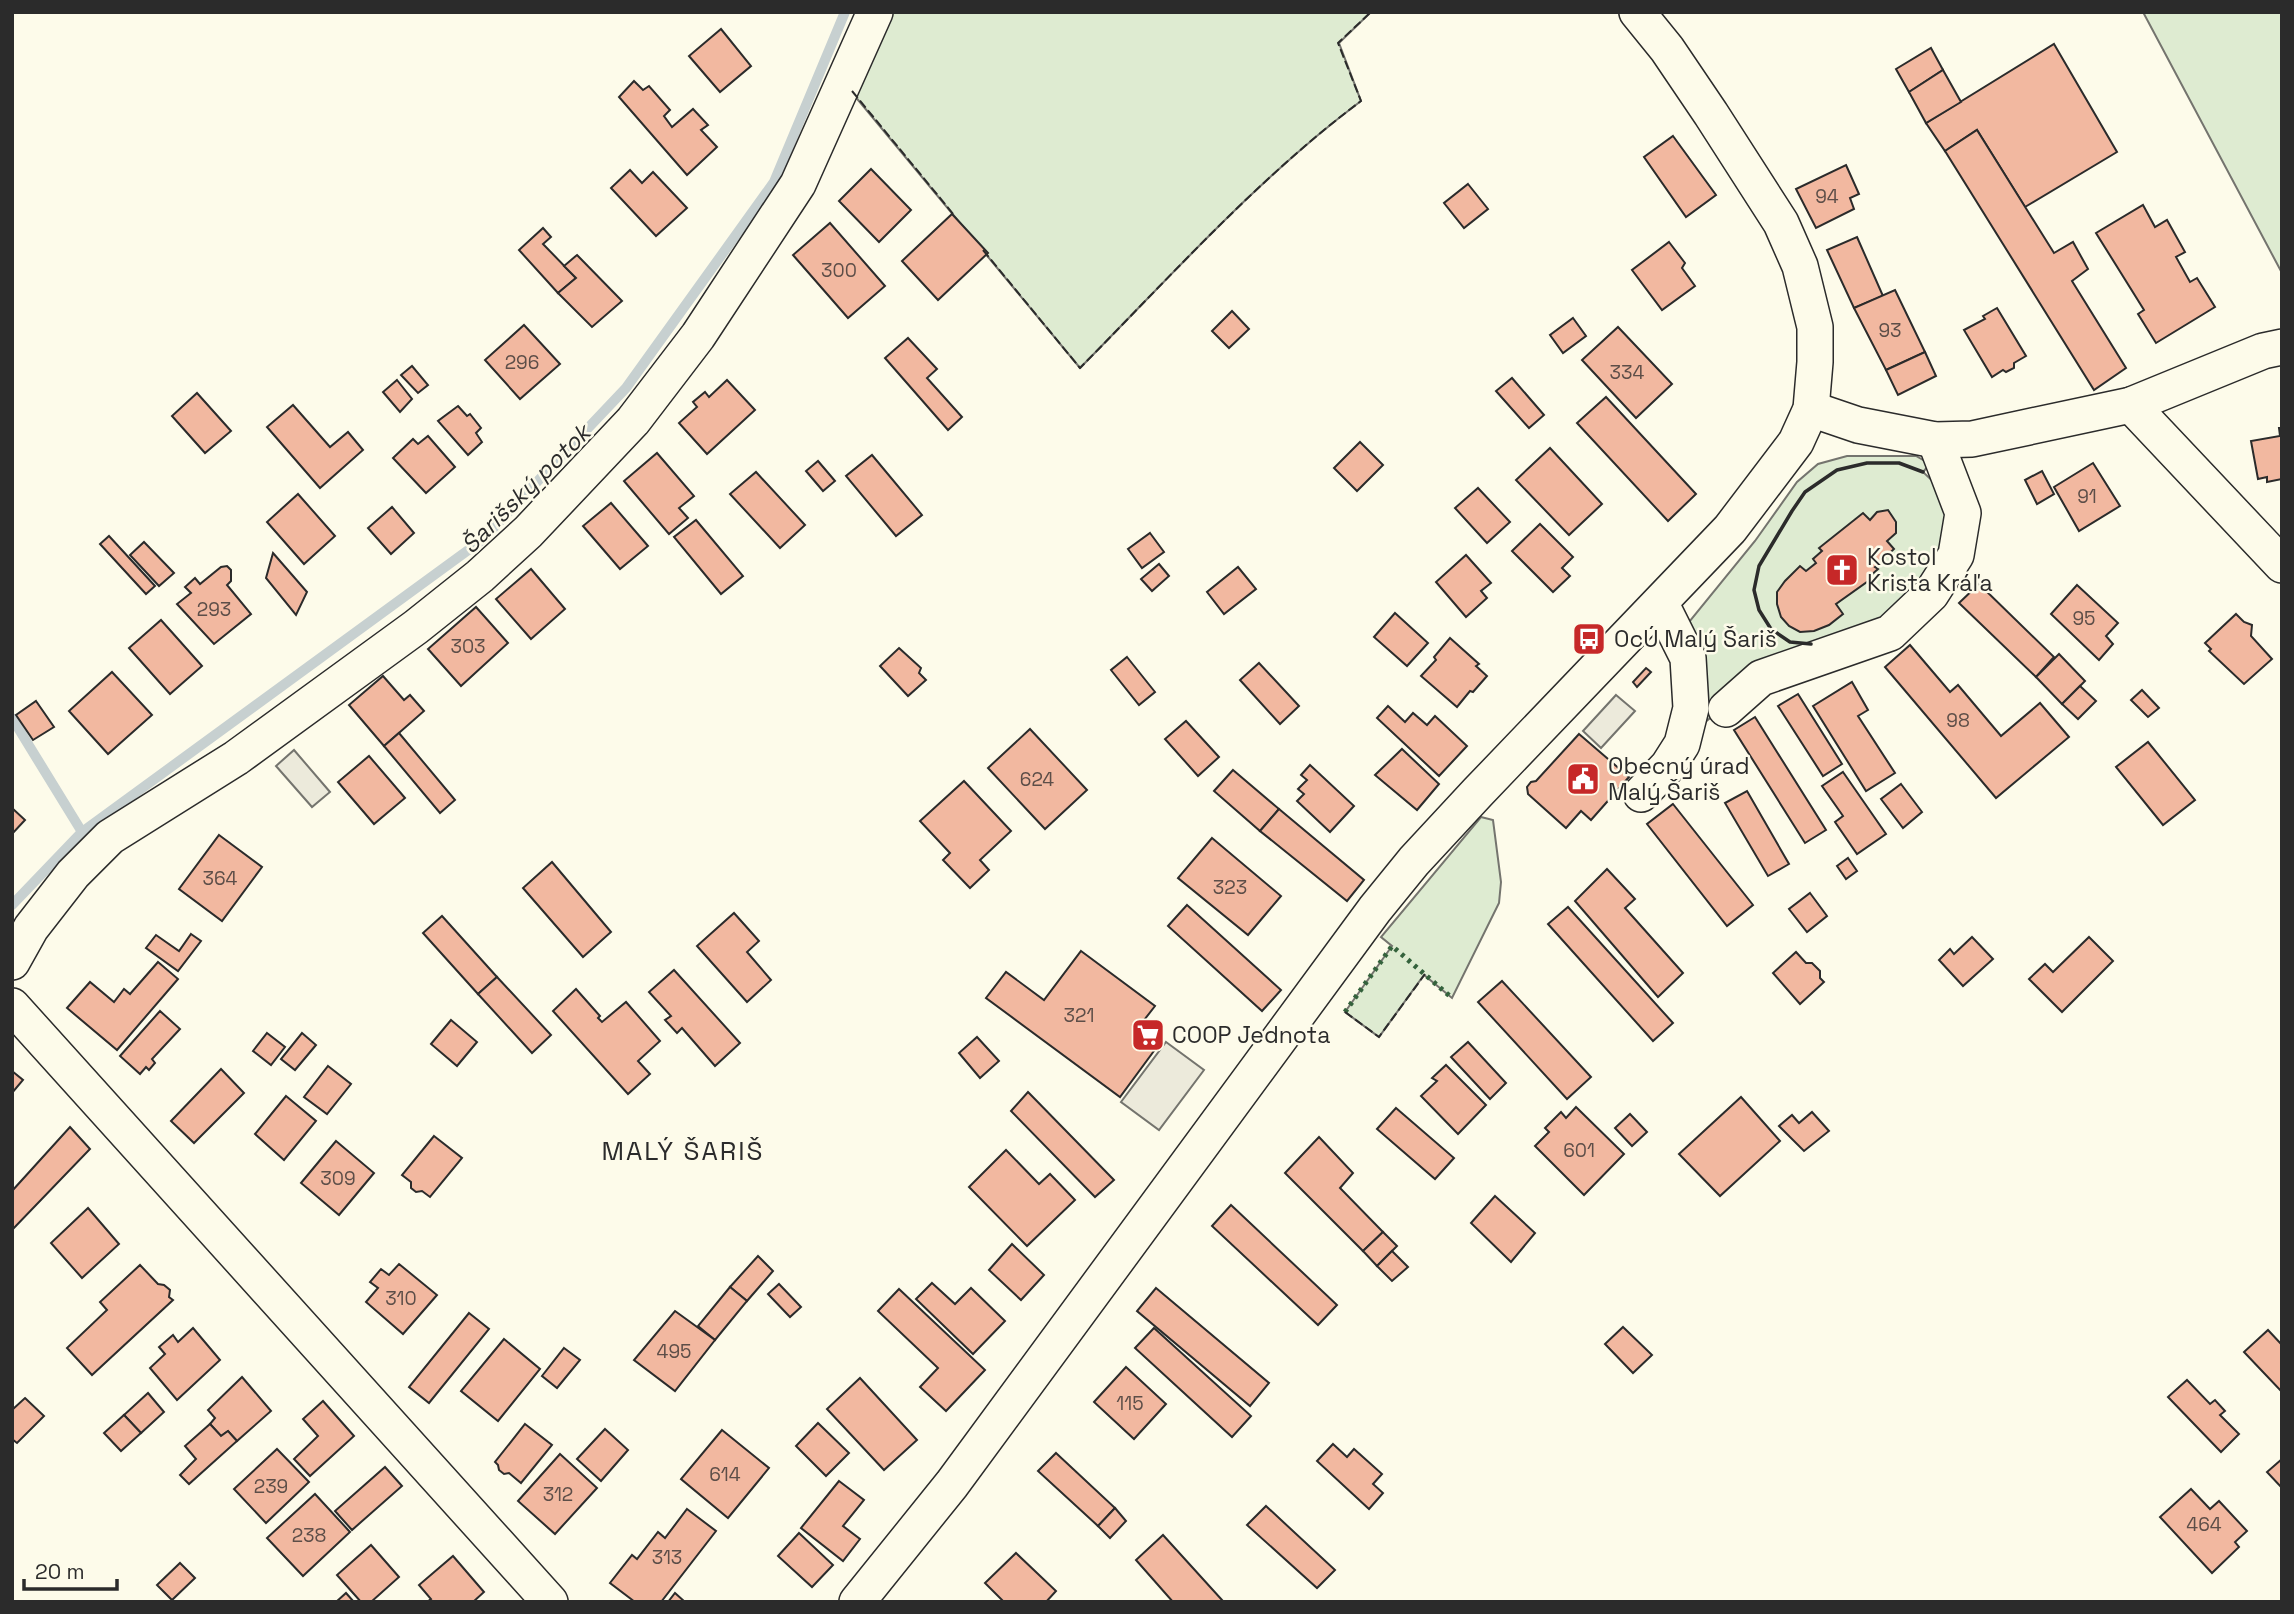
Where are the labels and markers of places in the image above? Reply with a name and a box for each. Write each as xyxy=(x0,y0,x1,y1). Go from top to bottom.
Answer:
place label: Kostol Krista Kráľa xyxy=(1867,542,1993,598)
church icon: Kostol Krista Kráľa xyxy=(1823,551,1861,589)
bus stop icon: OcÚ Malý Šariš xyxy=(1570,620,1608,658)
place label: OcÚ Malý Šariš xyxy=(1614,624,1777,654)
place label: Obecný úrad Malý Šariš xyxy=(1608,751,1750,807)
public building icon: Obecný úrad Malý Šariš xyxy=(1564,760,1602,798)
supermarket icon: COOP Jednota xyxy=(1129,1016,1167,1054)
place label: COOP Jednota xyxy=(1172,1020,1330,1050)

